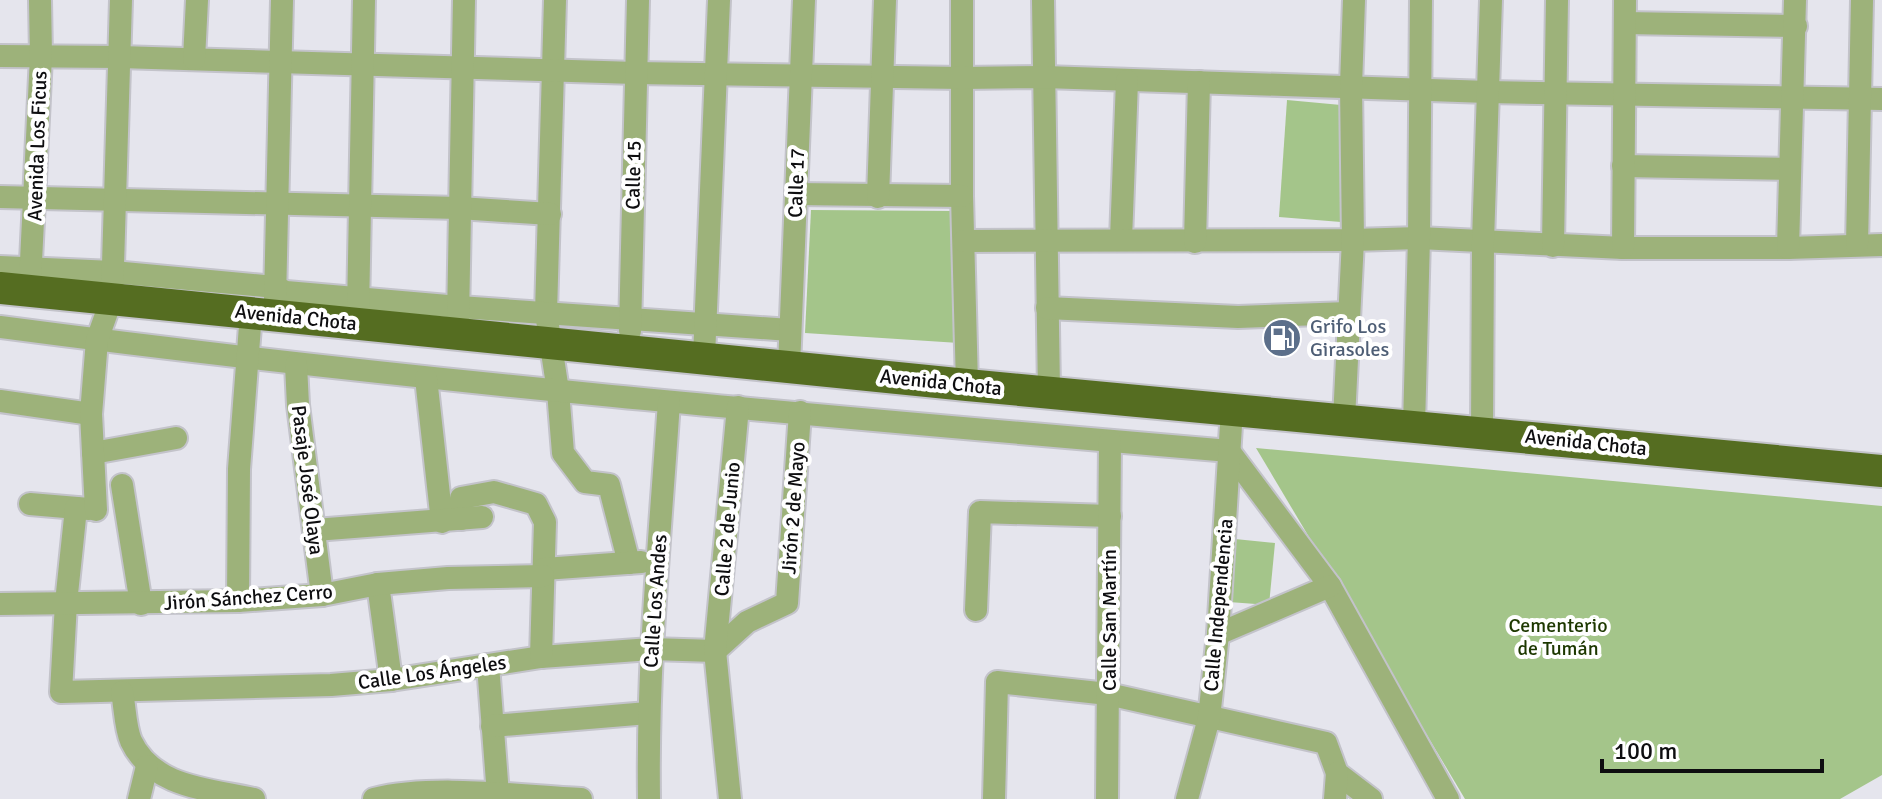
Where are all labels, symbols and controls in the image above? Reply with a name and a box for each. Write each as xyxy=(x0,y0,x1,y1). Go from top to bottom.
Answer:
street label: Avenida Los Ficus xyxy=(22,70,53,222)
street label: Calle 15 xyxy=(620,140,647,210)
street label: Calle 17 xyxy=(783,148,810,218)
street label: Avenida Chota xyxy=(234,299,358,336)
place label: Grifo Los Girasoles xyxy=(1310,314,1389,362)
fuel station icon: Grifo Los Girasoles xyxy=(1261,317,1303,359)
street label: Avenida Chota xyxy=(879,364,1003,401)
street label: Pasaje José Olaya xyxy=(286,404,329,556)
street label: Avenida Chota xyxy=(1524,424,1648,461)
street label: Jirón 2 de Mayo xyxy=(776,441,811,575)
street label: Calle 2 de Junio xyxy=(709,461,746,597)
street label: Calle Independencia xyxy=(1198,518,1239,693)
street label: Calle Los Andes xyxy=(638,533,673,669)
street label: Calle San Martín xyxy=(1097,549,1122,691)
street label: Jirón Sánchez Cerro xyxy=(163,579,333,616)
park label: Cementerio de Tumán xyxy=(1508,613,1608,661)
street label: Calle Los Ángeles xyxy=(356,650,508,695)
scale bar xyxy=(1602,723,1822,773)
text: 100 m xyxy=(1614,736,1677,766)

